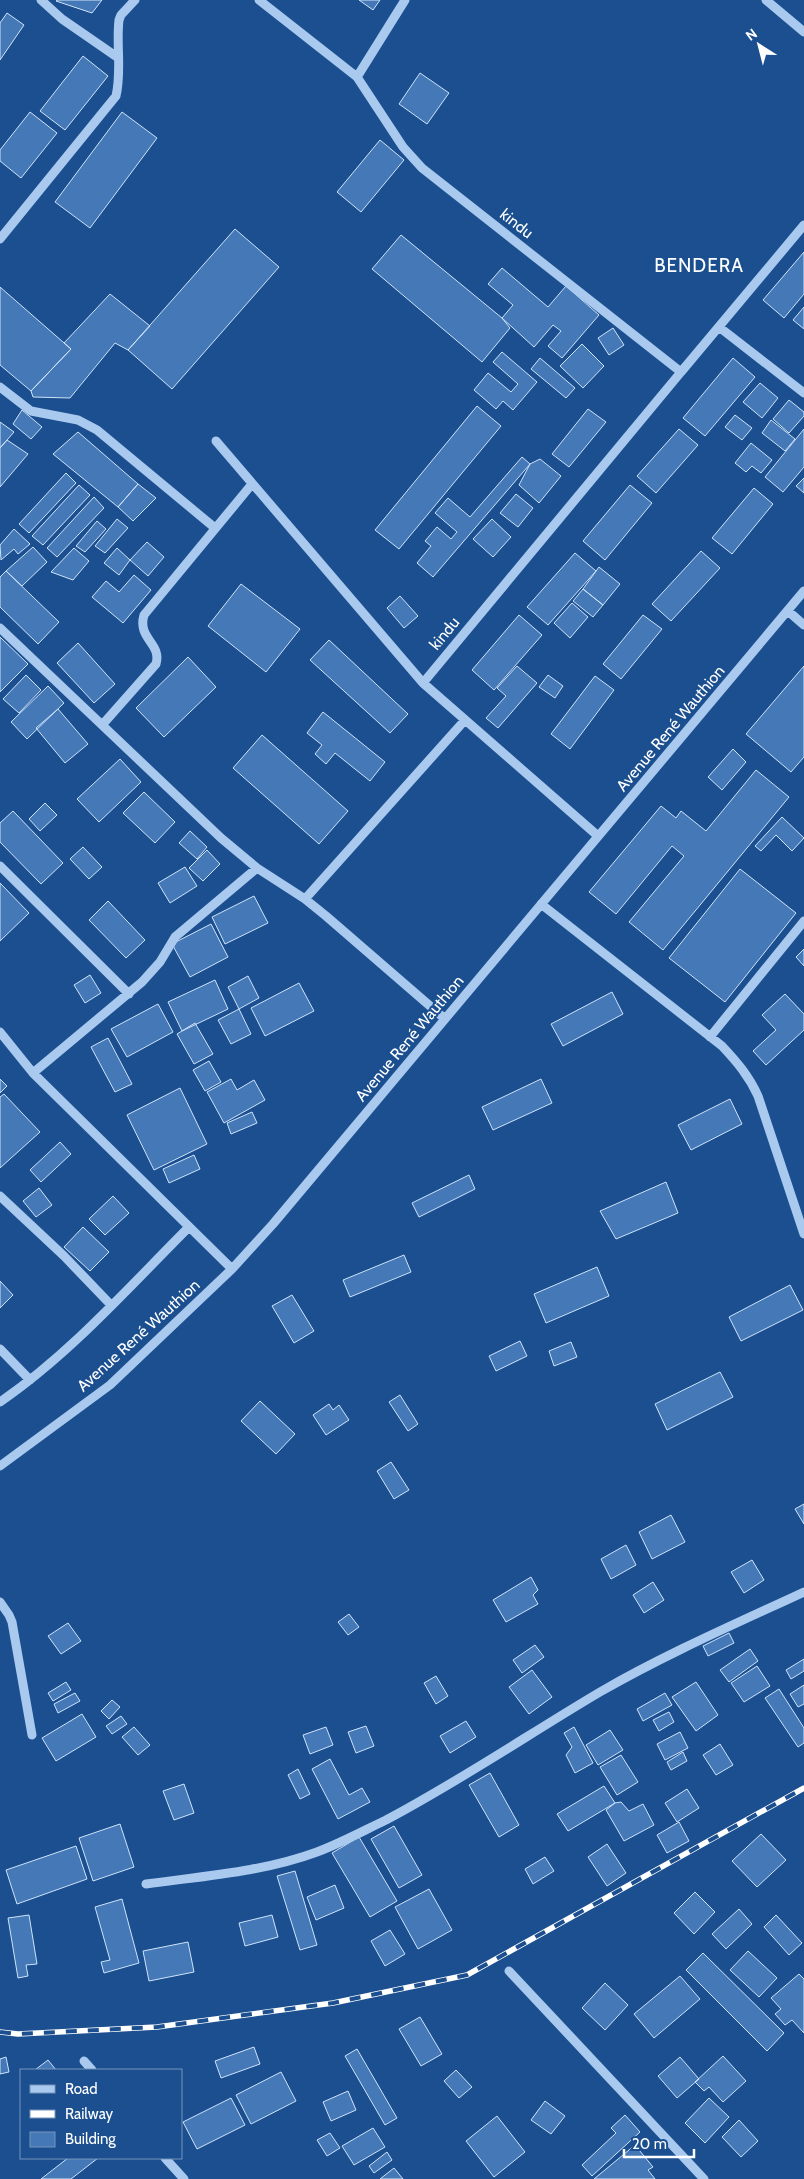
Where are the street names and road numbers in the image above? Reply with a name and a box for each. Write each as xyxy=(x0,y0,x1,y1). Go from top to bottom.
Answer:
street label: kindu xyxy=(496,205,537,242)
street label: kindu xyxy=(425,613,463,654)
street label: Avenue René Wauthion xyxy=(612,662,729,795)
street label: Avenue René Wauthion xyxy=(351,972,468,1105)
street label: Avenue René Wauthion xyxy=(73,1275,204,1395)

